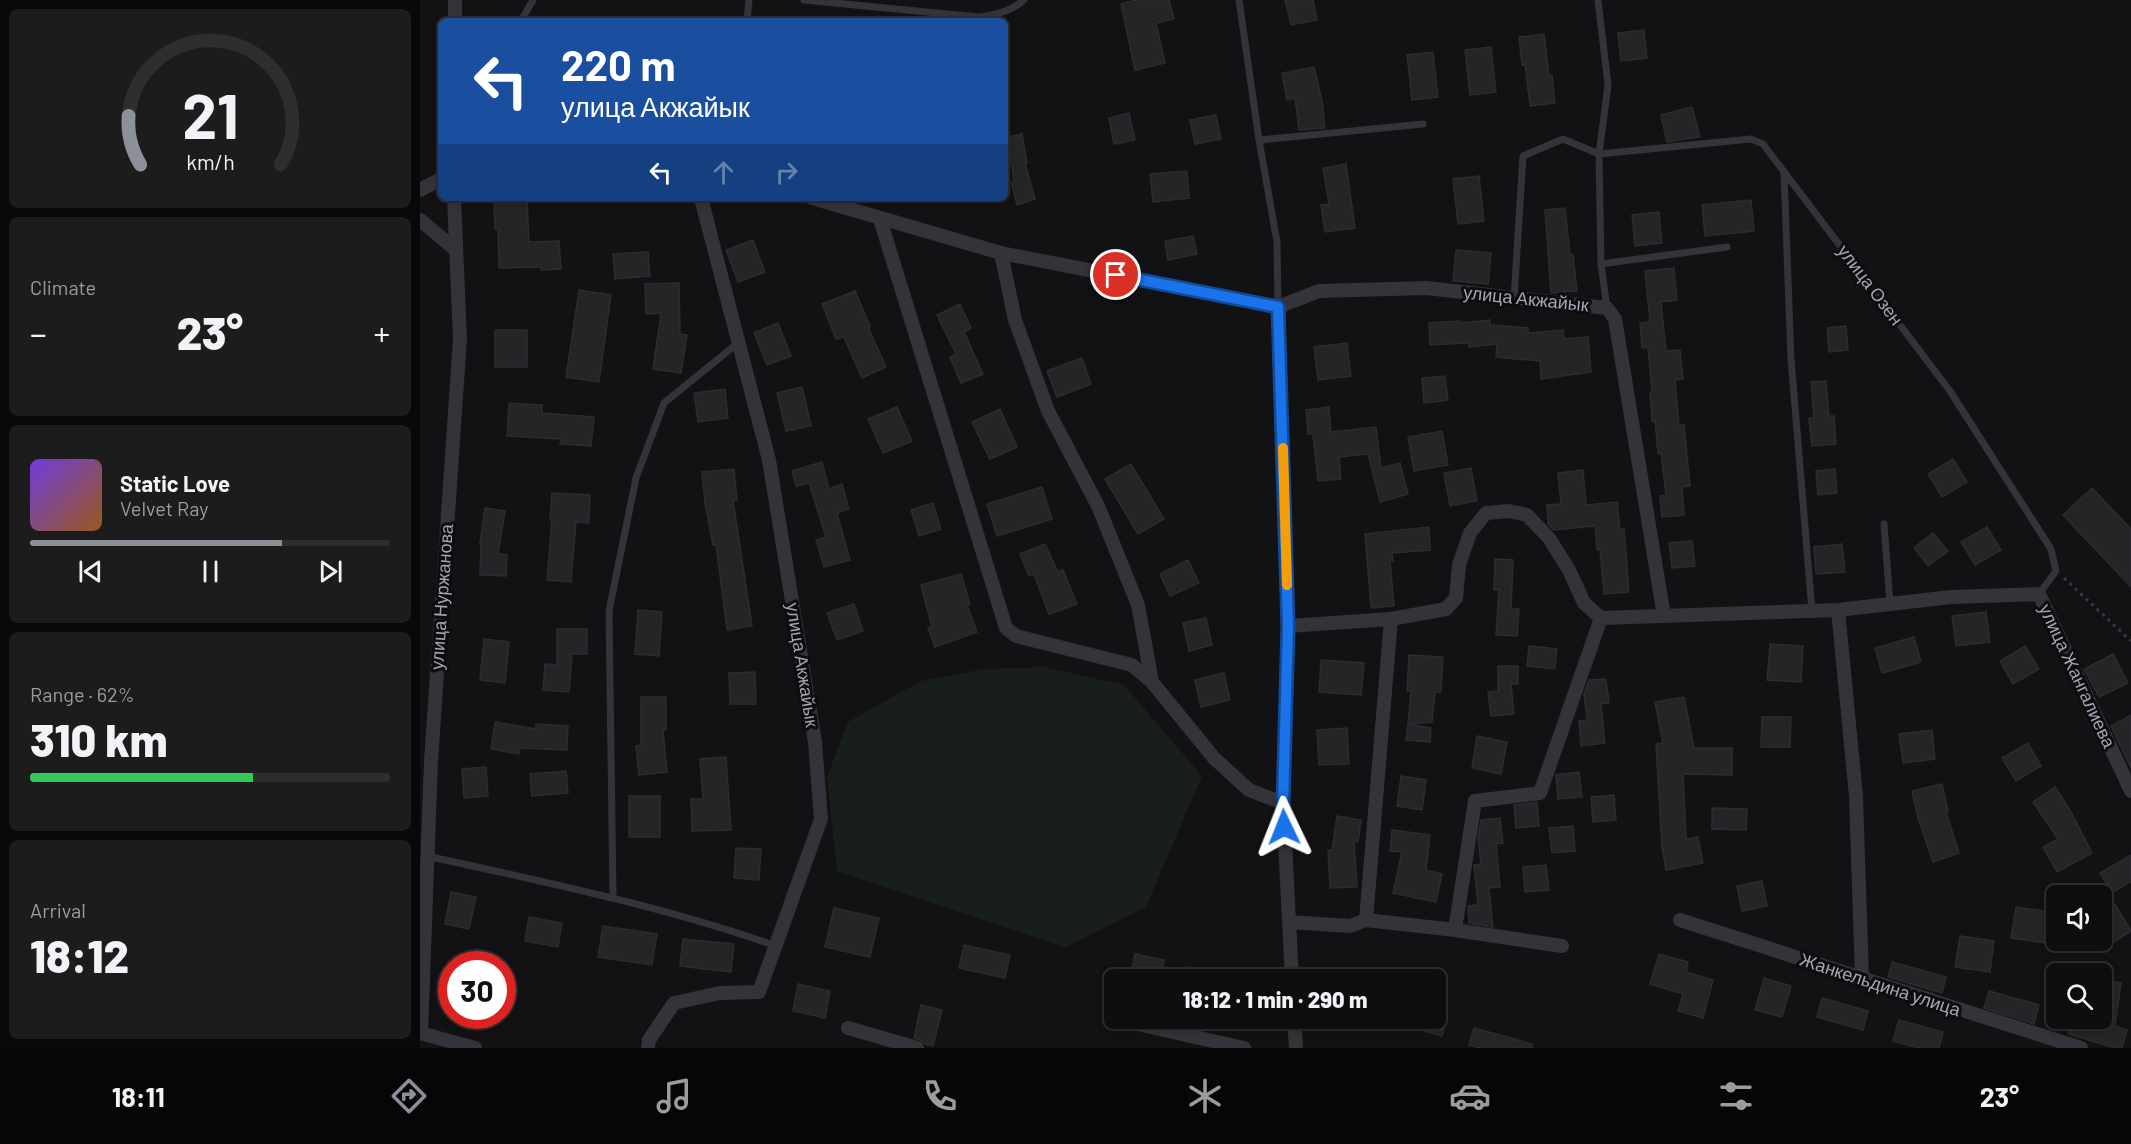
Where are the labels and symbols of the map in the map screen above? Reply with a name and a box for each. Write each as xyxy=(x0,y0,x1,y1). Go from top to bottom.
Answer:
street label: улица Озен xyxy=(1833,240,1908,329)
pin xyxy=(1090,249,1141,300)
street label: улица Акжайык xyxy=(1462,280,1590,316)
street label: улица Нуржанова xyxy=(425,522,457,671)
street label: улица Жангалиева xyxy=(2035,600,2121,752)
street label: улица Акжайык xyxy=(782,601,824,729)
position arrow xyxy=(1252,795,1316,859)
street label: Жанкельдина улица xyxy=(1797,948,1964,1021)
speed limit sign: 30 xyxy=(438,951,516,1029)

